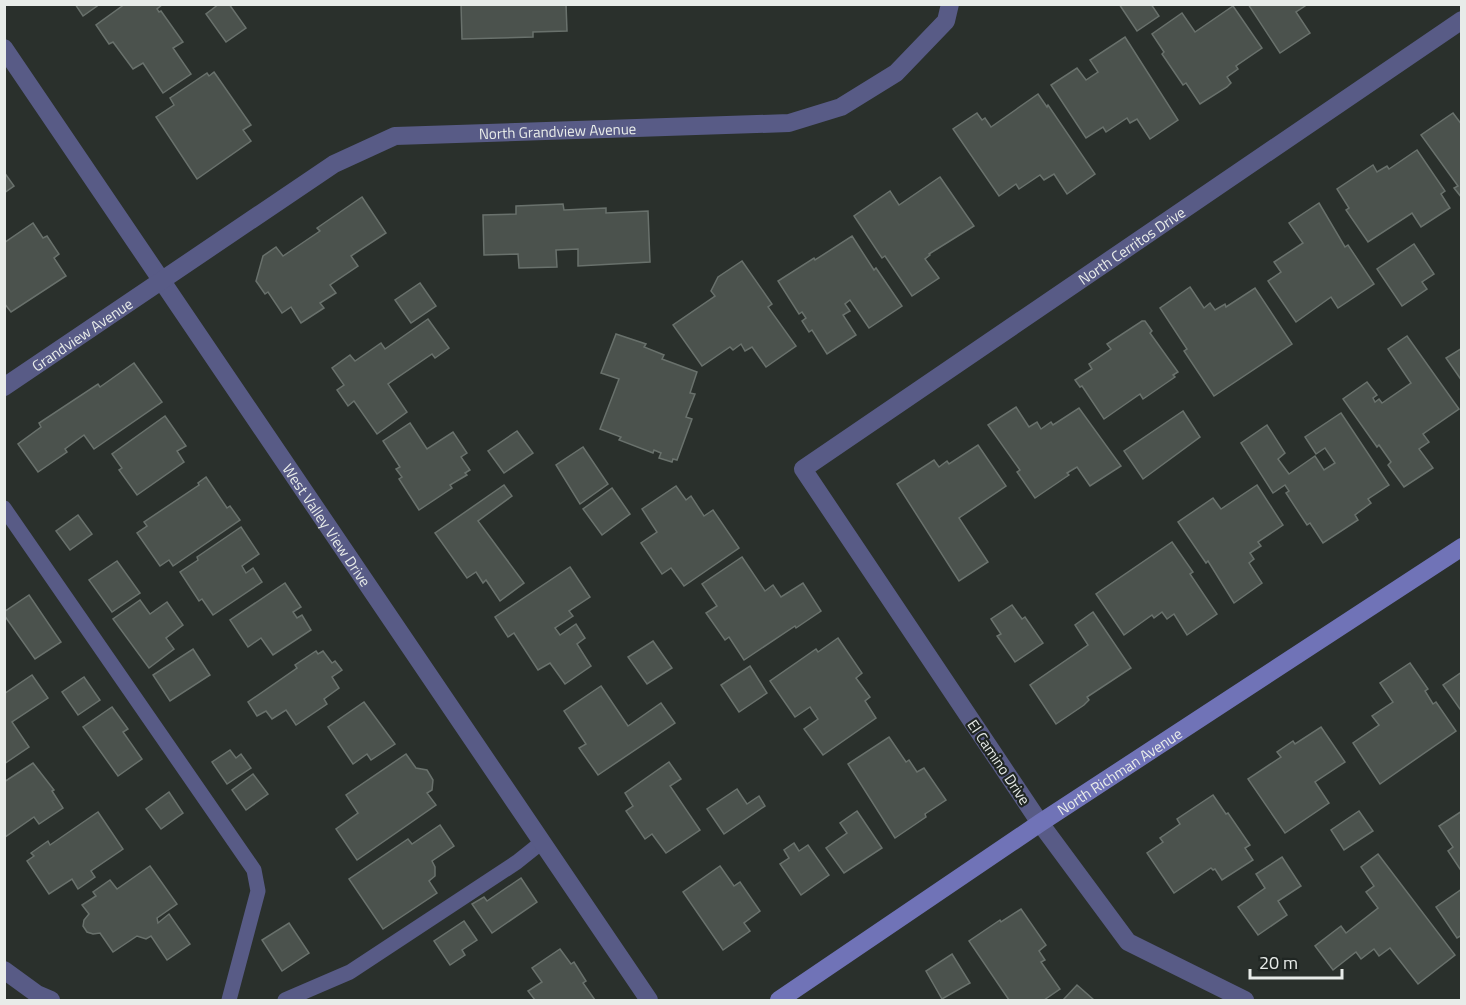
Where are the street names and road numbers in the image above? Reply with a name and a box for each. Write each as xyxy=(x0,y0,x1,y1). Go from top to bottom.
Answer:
street label: North Grandview Avenue xyxy=(478,117,637,145)
street label: North Cerritos Drive xyxy=(1073,200,1190,290)
street label: Grandview Avenue xyxy=(27,292,137,377)
street label: West Valley View Drive xyxy=(277,459,377,591)
street label: El Camino Drive xyxy=(962,715,1036,809)
street label: North Richman Avenue xyxy=(1052,722,1186,821)

